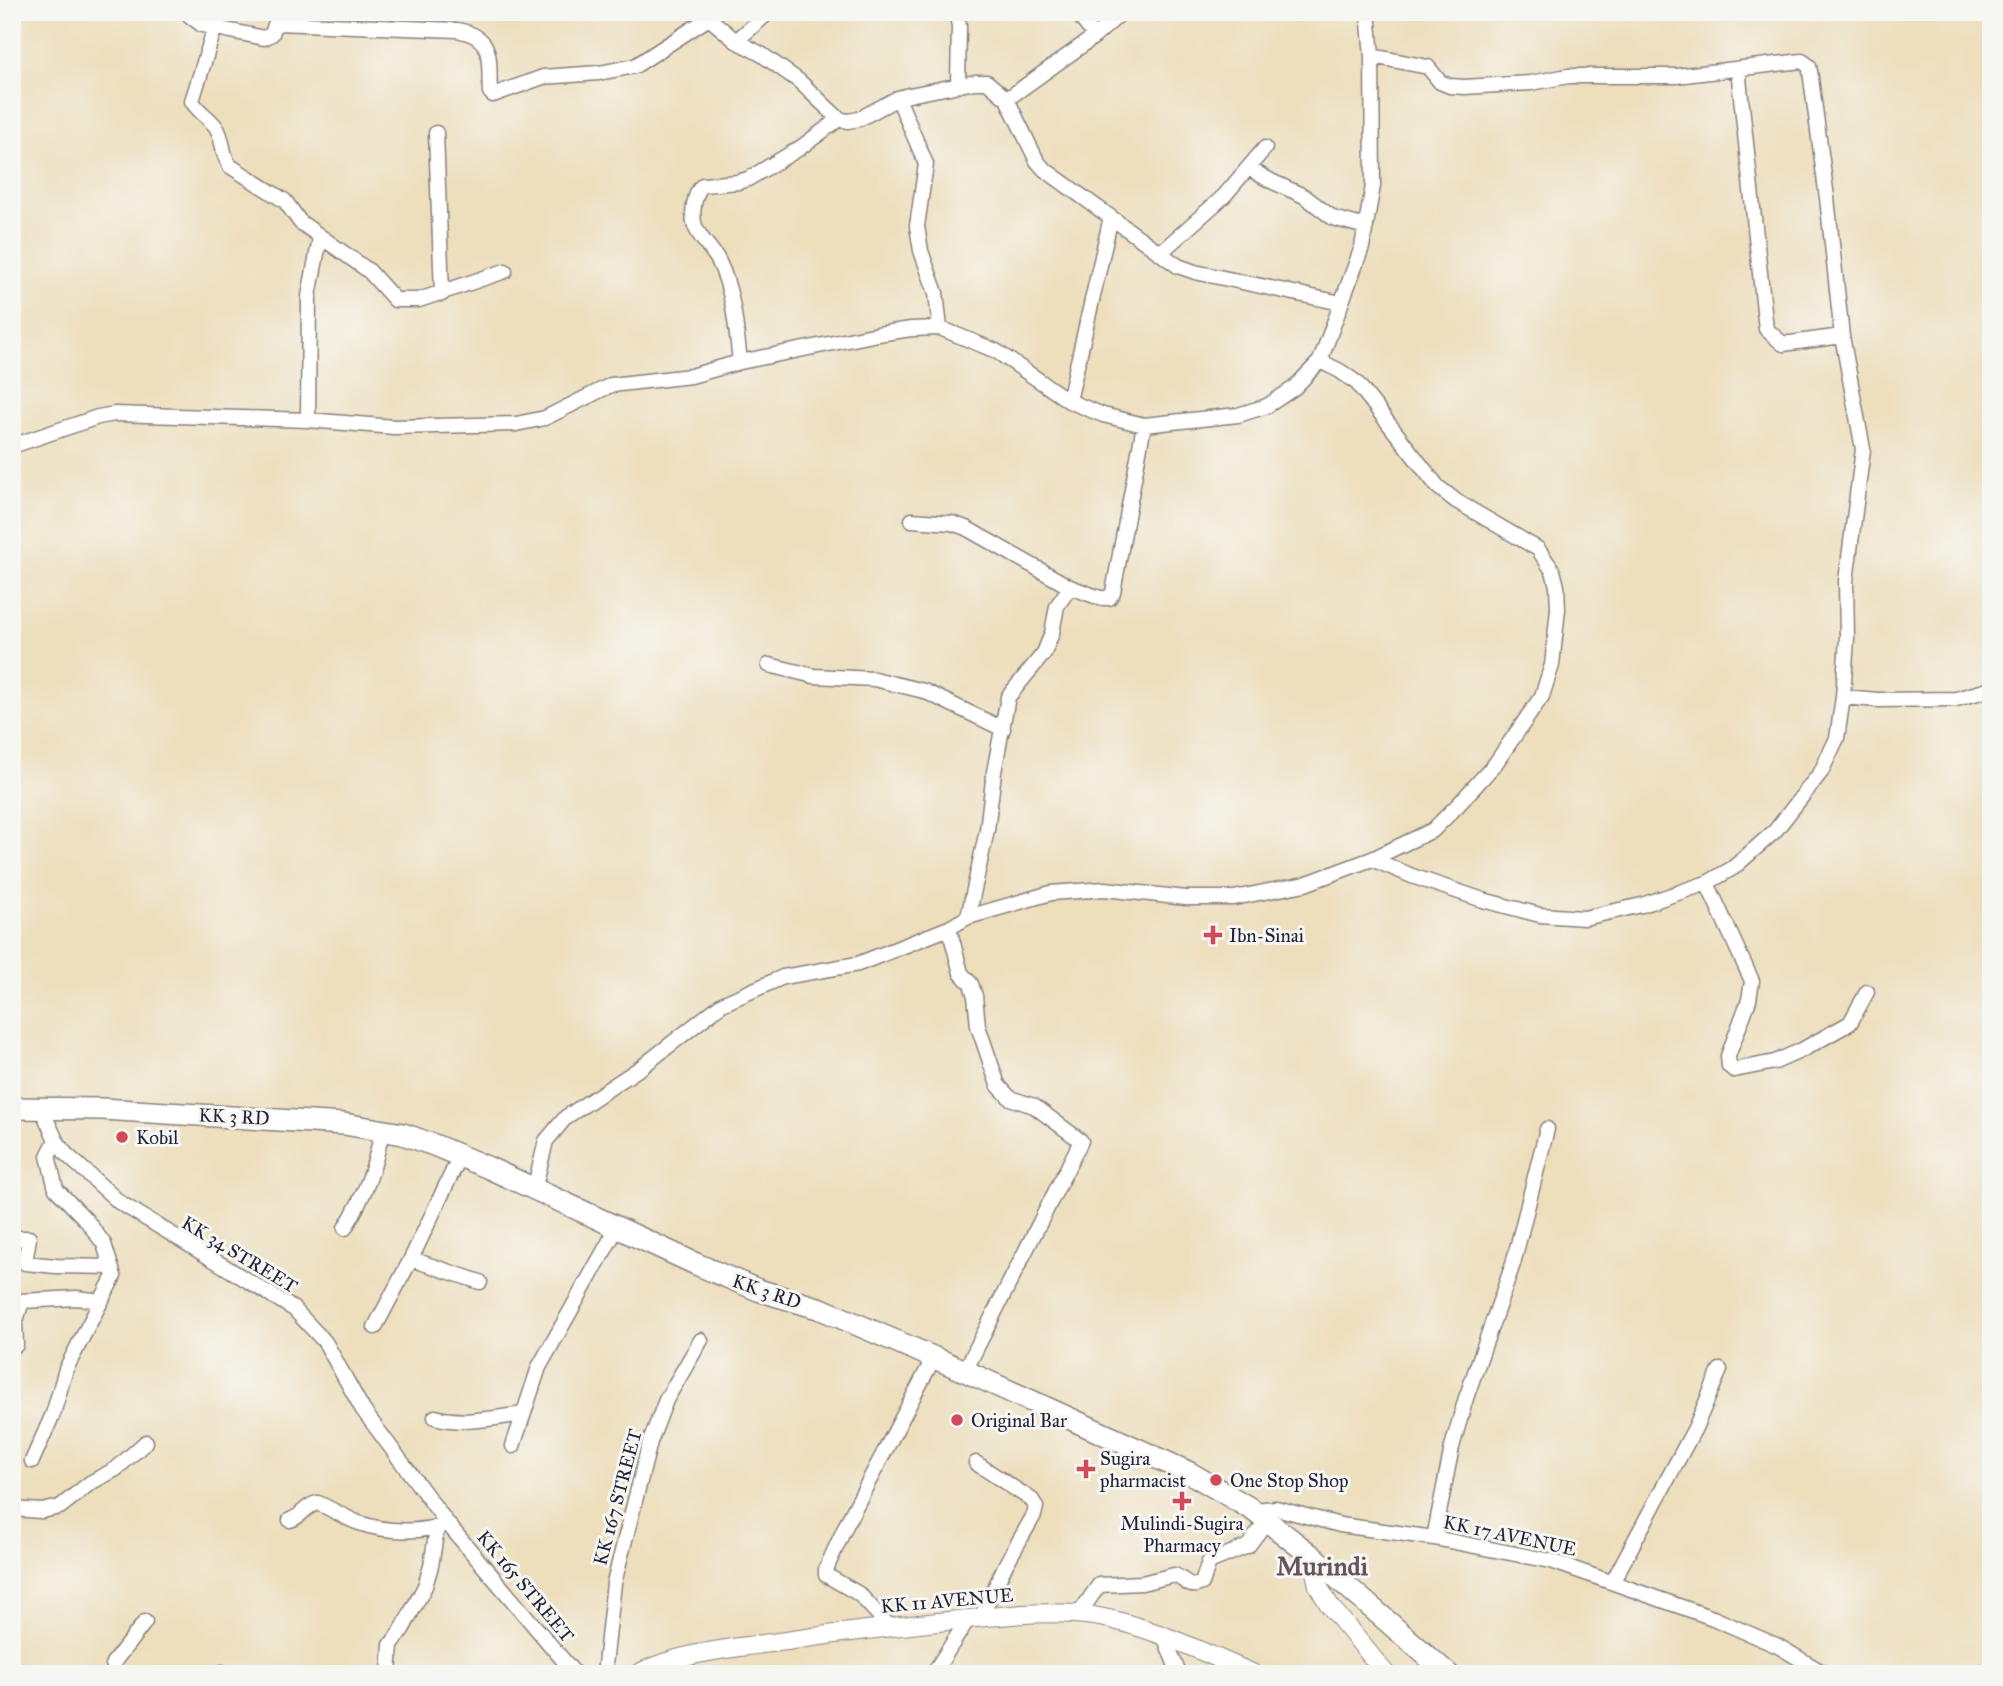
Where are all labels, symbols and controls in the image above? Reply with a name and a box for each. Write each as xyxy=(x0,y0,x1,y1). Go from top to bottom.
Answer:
place label: Ibn-Sinai xyxy=(1229,924,1304,947)
marker: Ibn-Sinai xyxy=(1203,925,1223,945)
street label: KK 3 RD xyxy=(198,1103,270,1130)
place label: Kobil xyxy=(136,1126,179,1149)
marker: Kobil xyxy=(114,1129,130,1145)
street label: KK 34 STREET xyxy=(178,1211,302,1298)
street label: KK 3 RD xyxy=(729,1269,804,1314)
place label: Original Bar xyxy=(971,1409,1068,1433)
marker: Original Bar xyxy=(949,1412,965,1428)
street label: KK 167 STREET xyxy=(588,1427,647,1568)
place label: Sugira pharmacist xyxy=(1099,1447,1186,1492)
marker: Sugira pharmacist xyxy=(1078,1461,1094,1477)
place label: One Stop Shop xyxy=(1230,1469,1348,1492)
marker: One Stop Shop xyxy=(1208,1472,1224,1488)
marker: Mulindi-Sugira Pharmacy xyxy=(1174,1493,1190,1509)
street label: KK 17 AVENUE xyxy=(1441,1510,1579,1561)
place label: Mulindi-Sugira Pharmacy xyxy=(1120,1512,1244,1557)
street label: KK 165 STREET xyxy=(472,1526,579,1647)
district label: Murindi xyxy=(1276,1550,1369,1582)
street label: KK 11 AVENUE xyxy=(880,1583,1015,1618)

